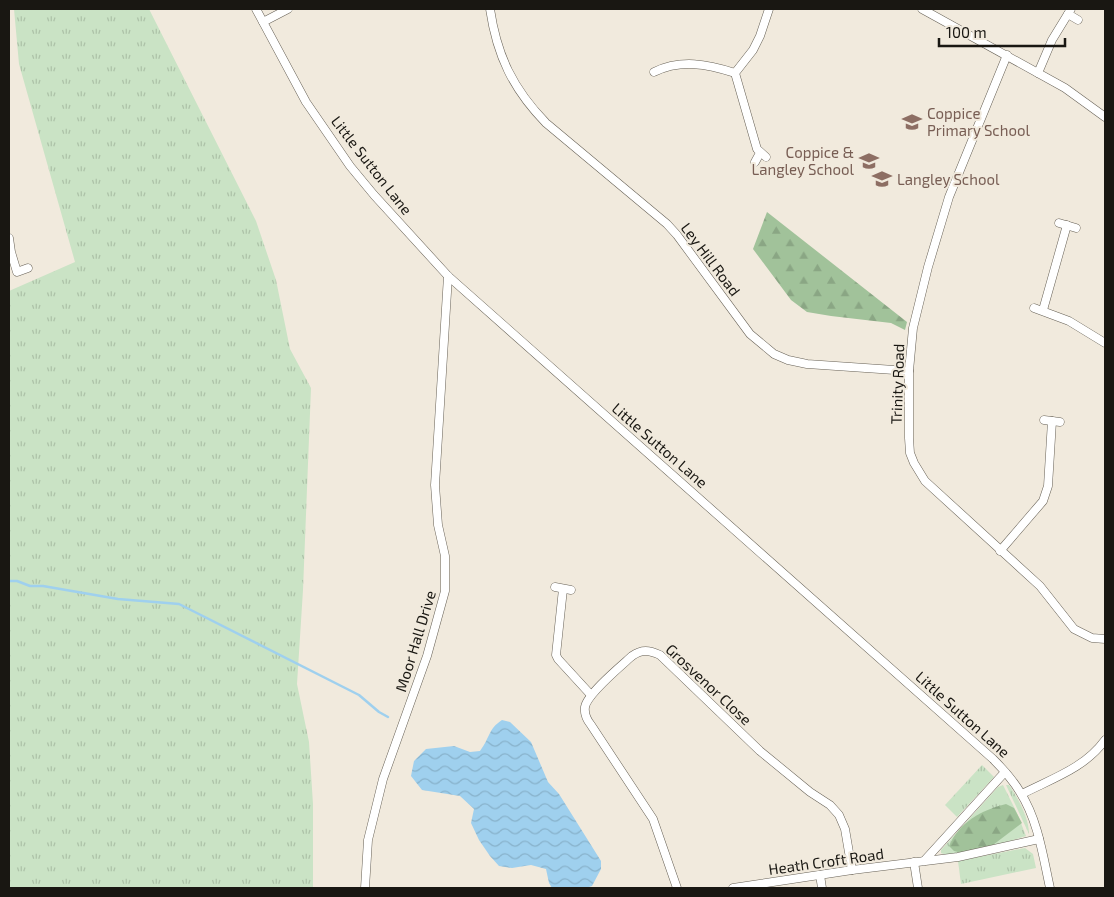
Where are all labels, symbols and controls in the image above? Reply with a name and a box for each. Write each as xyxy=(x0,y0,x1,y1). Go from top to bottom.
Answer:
scale bar xyxy=(939,15,1065,47)
text: 100 m xyxy=(946,23,987,41)
place label: Coppice Primary School xyxy=(927,104,1030,139)
school or university icon: Coppice Primary School xyxy=(901,111,923,133)
street label: Little Sutton Lane xyxy=(328,112,416,218)
place label: Coppice & Langley School xyxy=(752,143,855,178)
school or university icon: Coppice & Langley School xyxy=(858,150,880,172)
school or university icon: Langley School xyxy=(871,168,893,190)
place label: Langley School xyxy=(897,170,1000,188)
street label: Ley Hill Road xyxy=(678,219,744,299)
street label: Trinity Road xyxy=(887,343,907,425)
street label: Little Sutton Lane xyxy=(609,399,711,491)
street label: Moor Hall Drive xyxy=(391,588,439,694)
street label: Grosvenor Close xyxy=(662,640,756,728)
street label: Little Sutton Lane xyxy=(912,667,1014,761)
street label: Heath Croft Road xyxy=(767,844,885,878)

